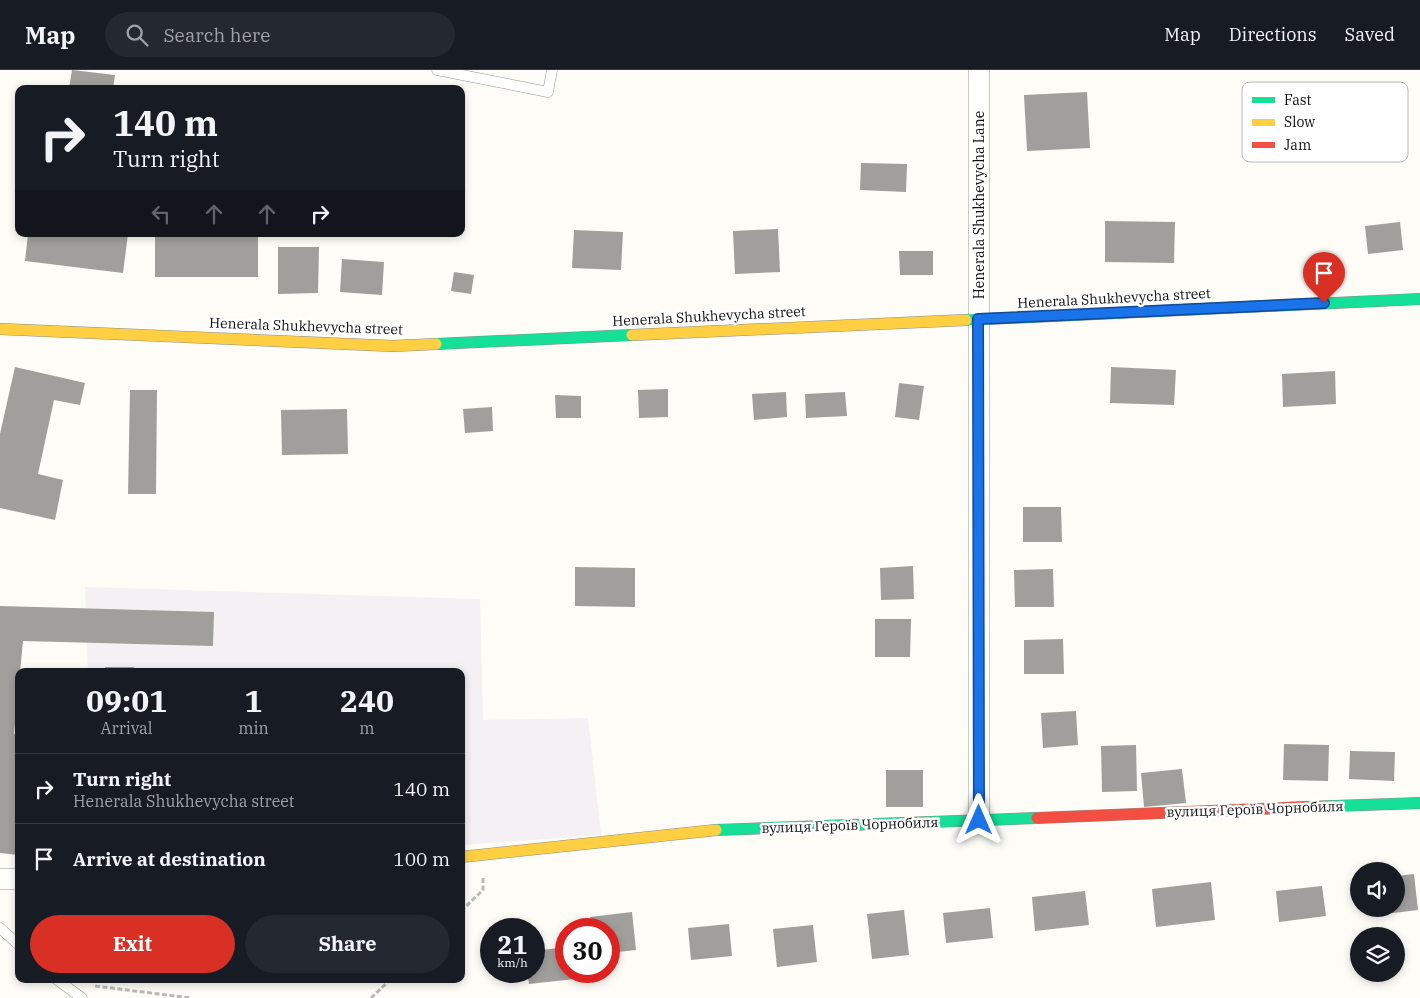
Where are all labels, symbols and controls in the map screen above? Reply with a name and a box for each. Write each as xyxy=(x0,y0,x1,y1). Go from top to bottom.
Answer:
search box xyxy=(105,12,455,57)
text: Map xyxy=(25,19,75,51)
icon: search xyxy=(123,21,151,49)
text: Search here xyxy=(163,23,270,47)
text: Map xyxy=(1164,23,1201,46)
text: Directions xyxy=(1229,23,1317,46)
text: Saved xyxy=(1345,23,1395,46)
legend xyxy=(1242,82,1408,162)
text: Fast xyxy=(1284,91,1312,109)
text: 140 m xyxy=(113,100,218,146)
icon: right xyxy=(30,105,95,170)
street label: Henerala Shukhevycha Lane xyxy=(970,111,988,299)
text: Slow xyxy=(1284,113,1315,131)
text: Jam xyxy=(1284,136,1311,154)
text: Turn right xyxy=(113,144,220,173)
icon: left xyxy=(147,200,175,228)
icon: ahead xyxy=(200,200,228,228)
icon: ahead xyxy=(253,200,281,228)
icon: right xyxy=(306,200,334,228)
pin xyxy=(1303,252,1345,303)
icon: arrive xyxy=(1310,259,1338,287)
street label: Henerala Shukhevycha street xyxy=(1017,284,1211,312)
street label: Henerala Shukhevycha street xyxy=(612,302,806,330)
street label: Henerala Shukhevycha street xyxy=(209,314,403,338)
text: 09:01 xyxy=(86,681,167,720)
text: 1 xyxy=(245,681,263,720)
text: 240 xyxy=(340,681,394,720)
text: Arrival xyxy=(101,718,153,738)
text: min xyxy=(238,718,269,738)
text: m xyxy=(359,718,375,738)
text: Turn right xyxy=(73,767,171,791)
icon: right xyxy=(30,775,58,803)
text: 140 m xyxy=(393,777,450,801)
text: Henerala Shukhevycha street xyxy=(73,791,295,811)
position arrow xyxy=(952,793,1004,845)
street label: вулиця Героїв Чорнобиля xyxy=(1166,797,1344,821)
street label: вулиця Героїв Чорнобиля xyxy=(761,813,939,837)
icon: arrive xyxy=(30,845,58,873)
text: Arrive at destination xyxy=(73,847,266,871)
text: 100 m xyxy=(393,847,450,871)
map controls xyxy=(1350,862,1405,982)
button: sound xyxy=(1350,862,1405,917)
button: Exit xyxy=(30,915,235,973)
button: Share xyxy=(245,915,450,973)
speed limit sign: 30 xyxy=(555,918,620,983)
button: layers xyxy=(1350,927,1405,982)
text: 21 xyxy=(497,928,528,961)
text: km/h xyxy=(497,955,528,970)

